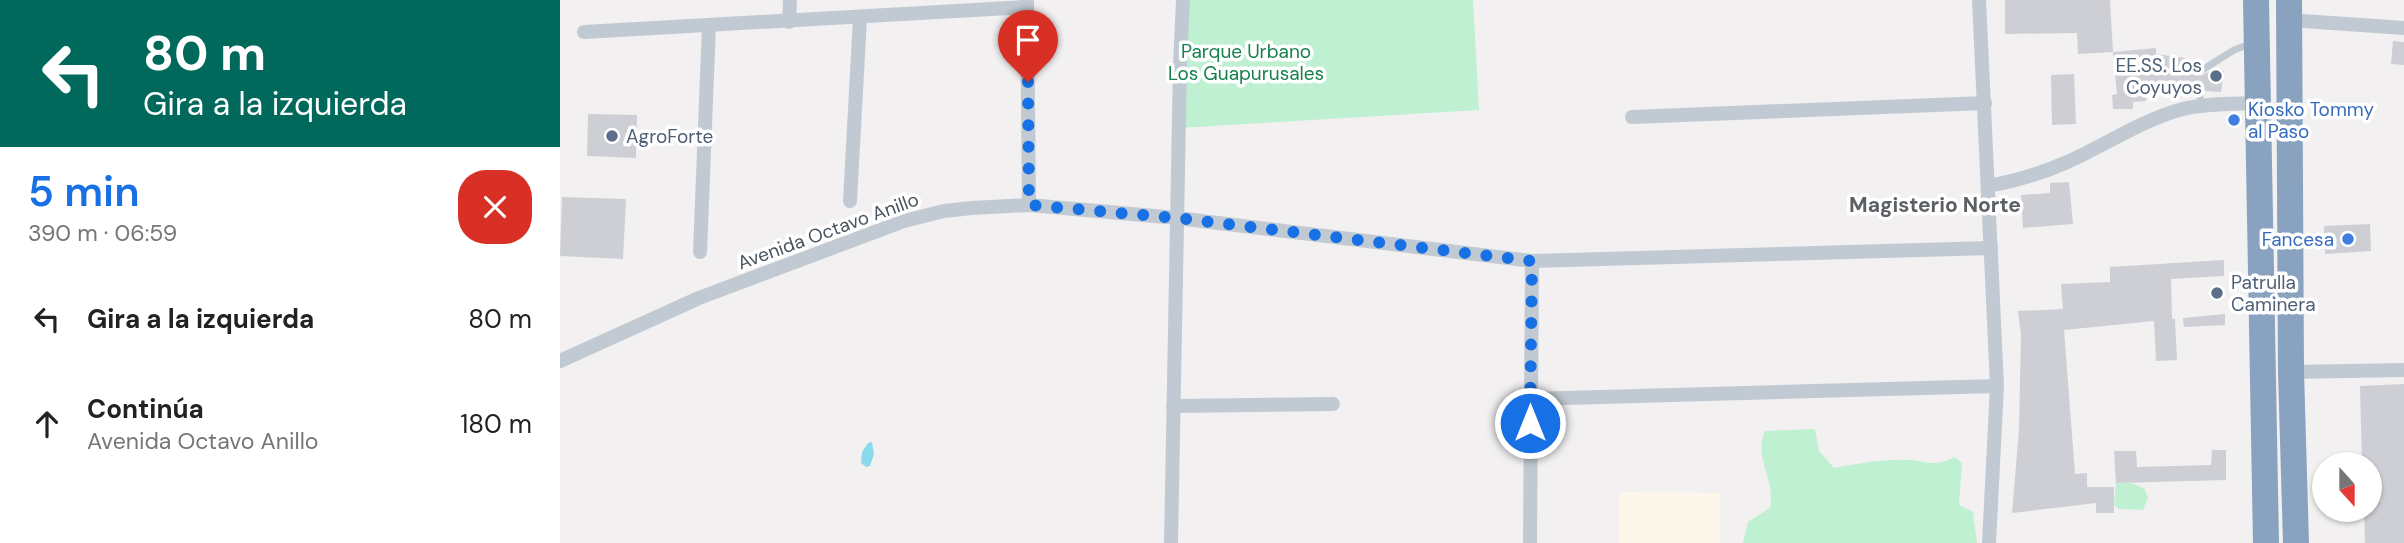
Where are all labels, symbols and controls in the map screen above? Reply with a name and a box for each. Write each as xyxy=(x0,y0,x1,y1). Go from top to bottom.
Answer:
pin xyxy=(998,10,1058,82)
text: 80 m xyxy=(143,21,266,85)
icon: arrive xyxy=(1009,21,1047,59)
icon: left xyxy=(28,28,119,119)
park label: Parque Urbano Los Guapurusales xyxy=(1168,39,1324,86)
place label: EE.SS. Los Coyuyos xyxy=(2115,53,2202,100)
marker: EE.SS. Los Coyuyos xyxy=(2208,68,2224,84)
text: Gira a la izquierda xyxy=(143,83,407,125)
place label: Kiosko Tommy al Paso xyxy=(2248,97,2374,144)
marker: Kiosko Tommy al Paso xyxy=(2226,112,2242,128)
place label: AgroForte xyxy=(626,124,713,149)
marker: AgroForte xyxy=(604,128,620,144)
text: 5 min xyxy=(28,164,140,219)
button: close xyxy=(458,170,532,244)
street label: Avenida Octavo Anillo xyxy=(734,187,922,275)
district label: Magisterio Norte xyxy=(1849,191,2021,219)
text: 390 m · 06:59 xyxy=(28,218,177,248)
place label: Fancesa xyxy=(2262,227,2334,252)
marker: Fancesa xyxy=(2340,231,2356,247)
place label: Patrulla Caminera xyxy=(2231,270,2316,317)
marker: Patrulla Caminera xyxy=(2209,285,2225,301)
icon: left xyxy=(28,300,66,338)
text: Gira a la izquierda xyxy=(87,302,314,336)
text: 80 m xyxy=(468,302,532,336)
position arrow xyxy=(1493,386,1567,460)
text: Continúa xyxy=(87,392,204,426)
icon: ahead xyxy=(28,405,66,443)
text: 180 m xyxy=(460,407,532,441)
text: Avenida Octavo Anillo xyxy=(87,426,318,456)
north arrow xyxy=(2312,452,2382,522)
map controls xyxy=(2312,452,2382,522)

